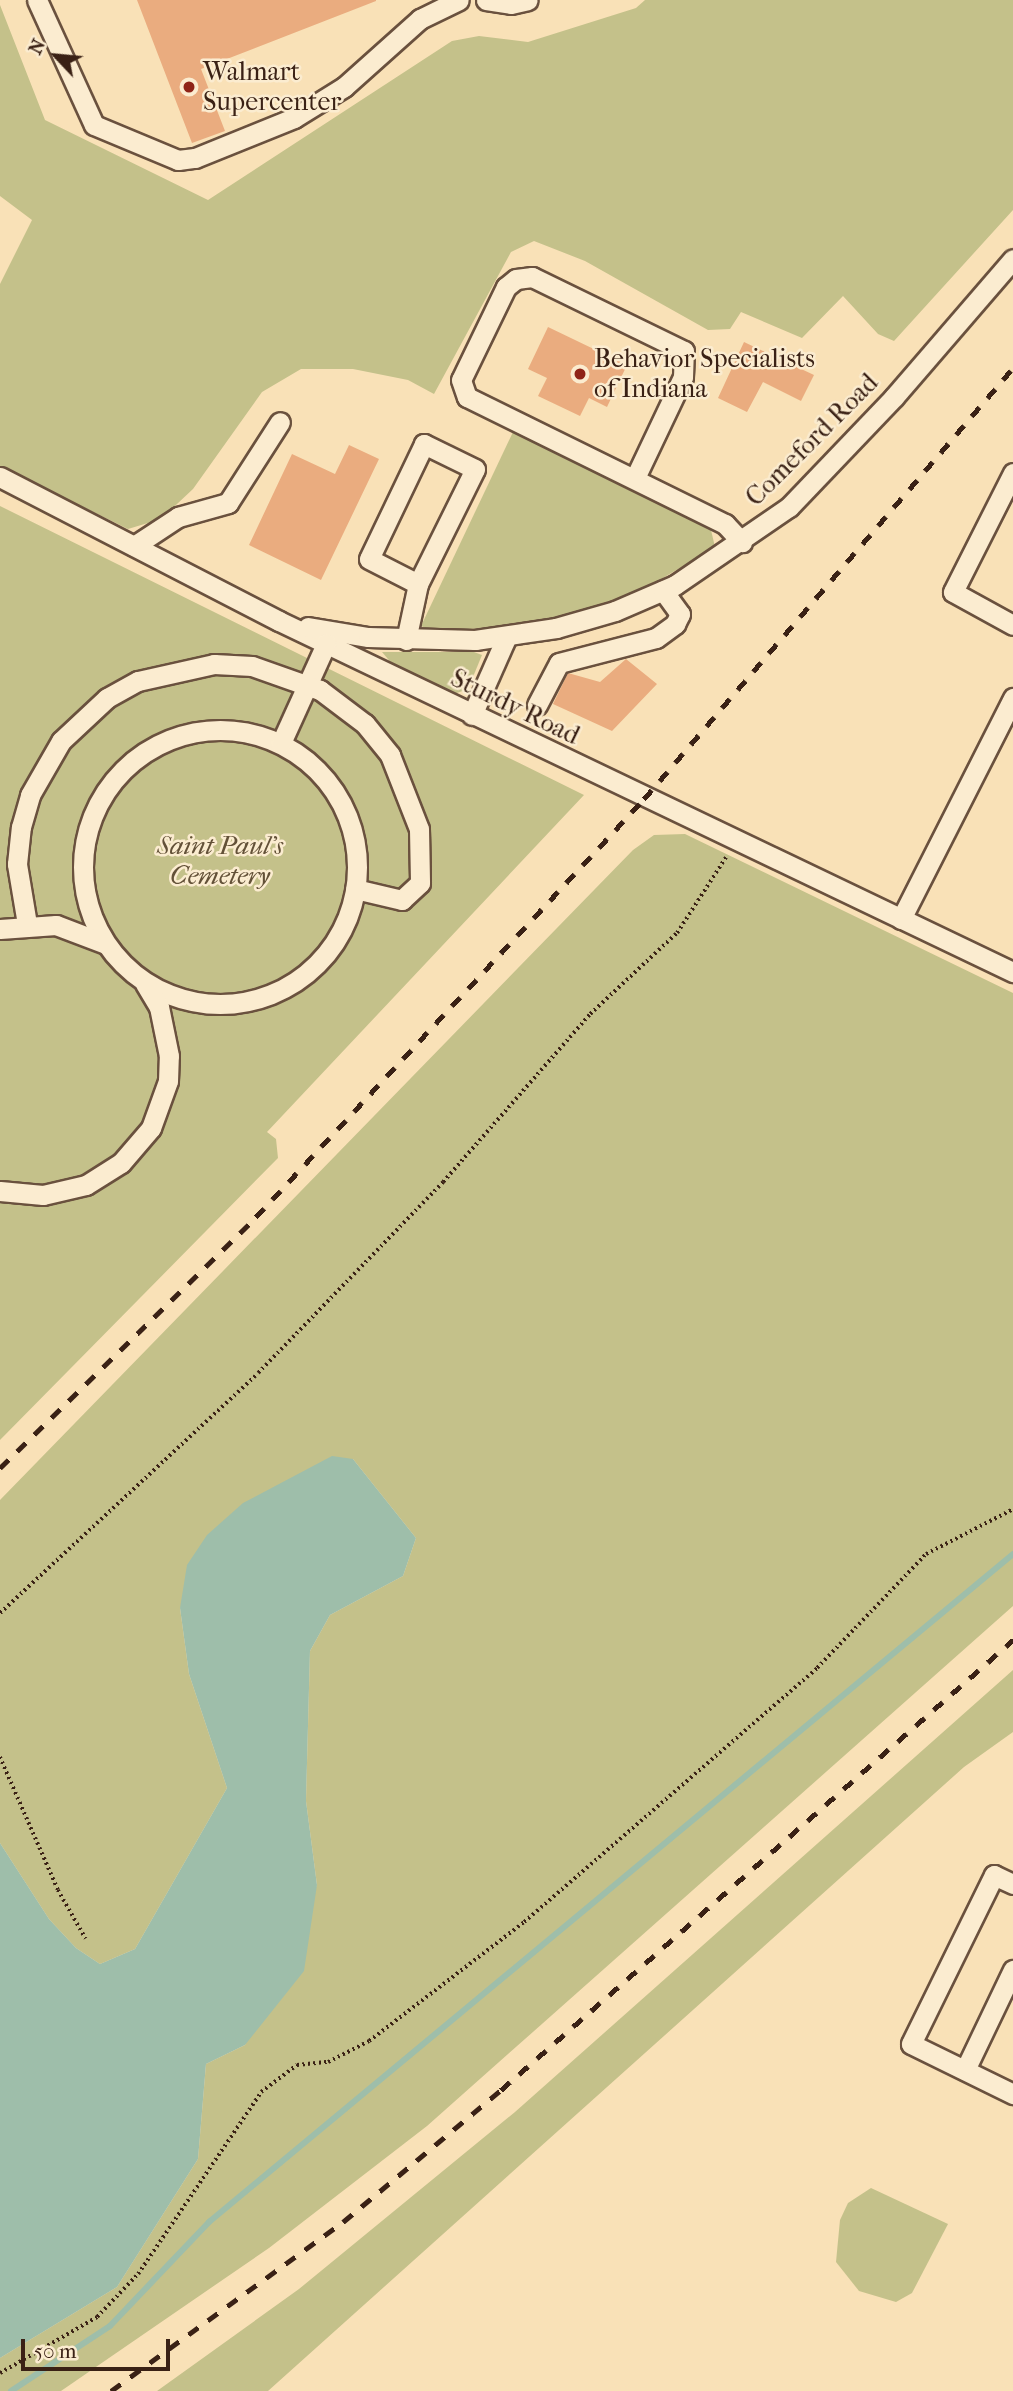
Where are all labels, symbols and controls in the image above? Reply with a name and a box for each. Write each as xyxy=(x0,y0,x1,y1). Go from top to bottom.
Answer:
north arrow xyxy=(21,21,91,91)
text: N xyxy=(24,35,50,58)
place label: Walmart Supercenter xyxy=(203,56,341,118)
marker: Walmart Supercenter xyxy=(181,79,197,95)
place label: Behavior Specialists of Indiana xyxy=(594,343,815,404)
marker: Behavior Specialists of Indiana xyxy=(572,366,588,382)
street label: Comeford Road xyxy=(739,367,885,513)
street label: Sturdy Road xyxy=(446,662,584,752)
park label: Saint Paul's Cemetery xyxy=(157,830,283,892)
scale bar xyxy=(24,2324,173,2368)
text: 50 m xyxy=(34,2339,77,2363)

